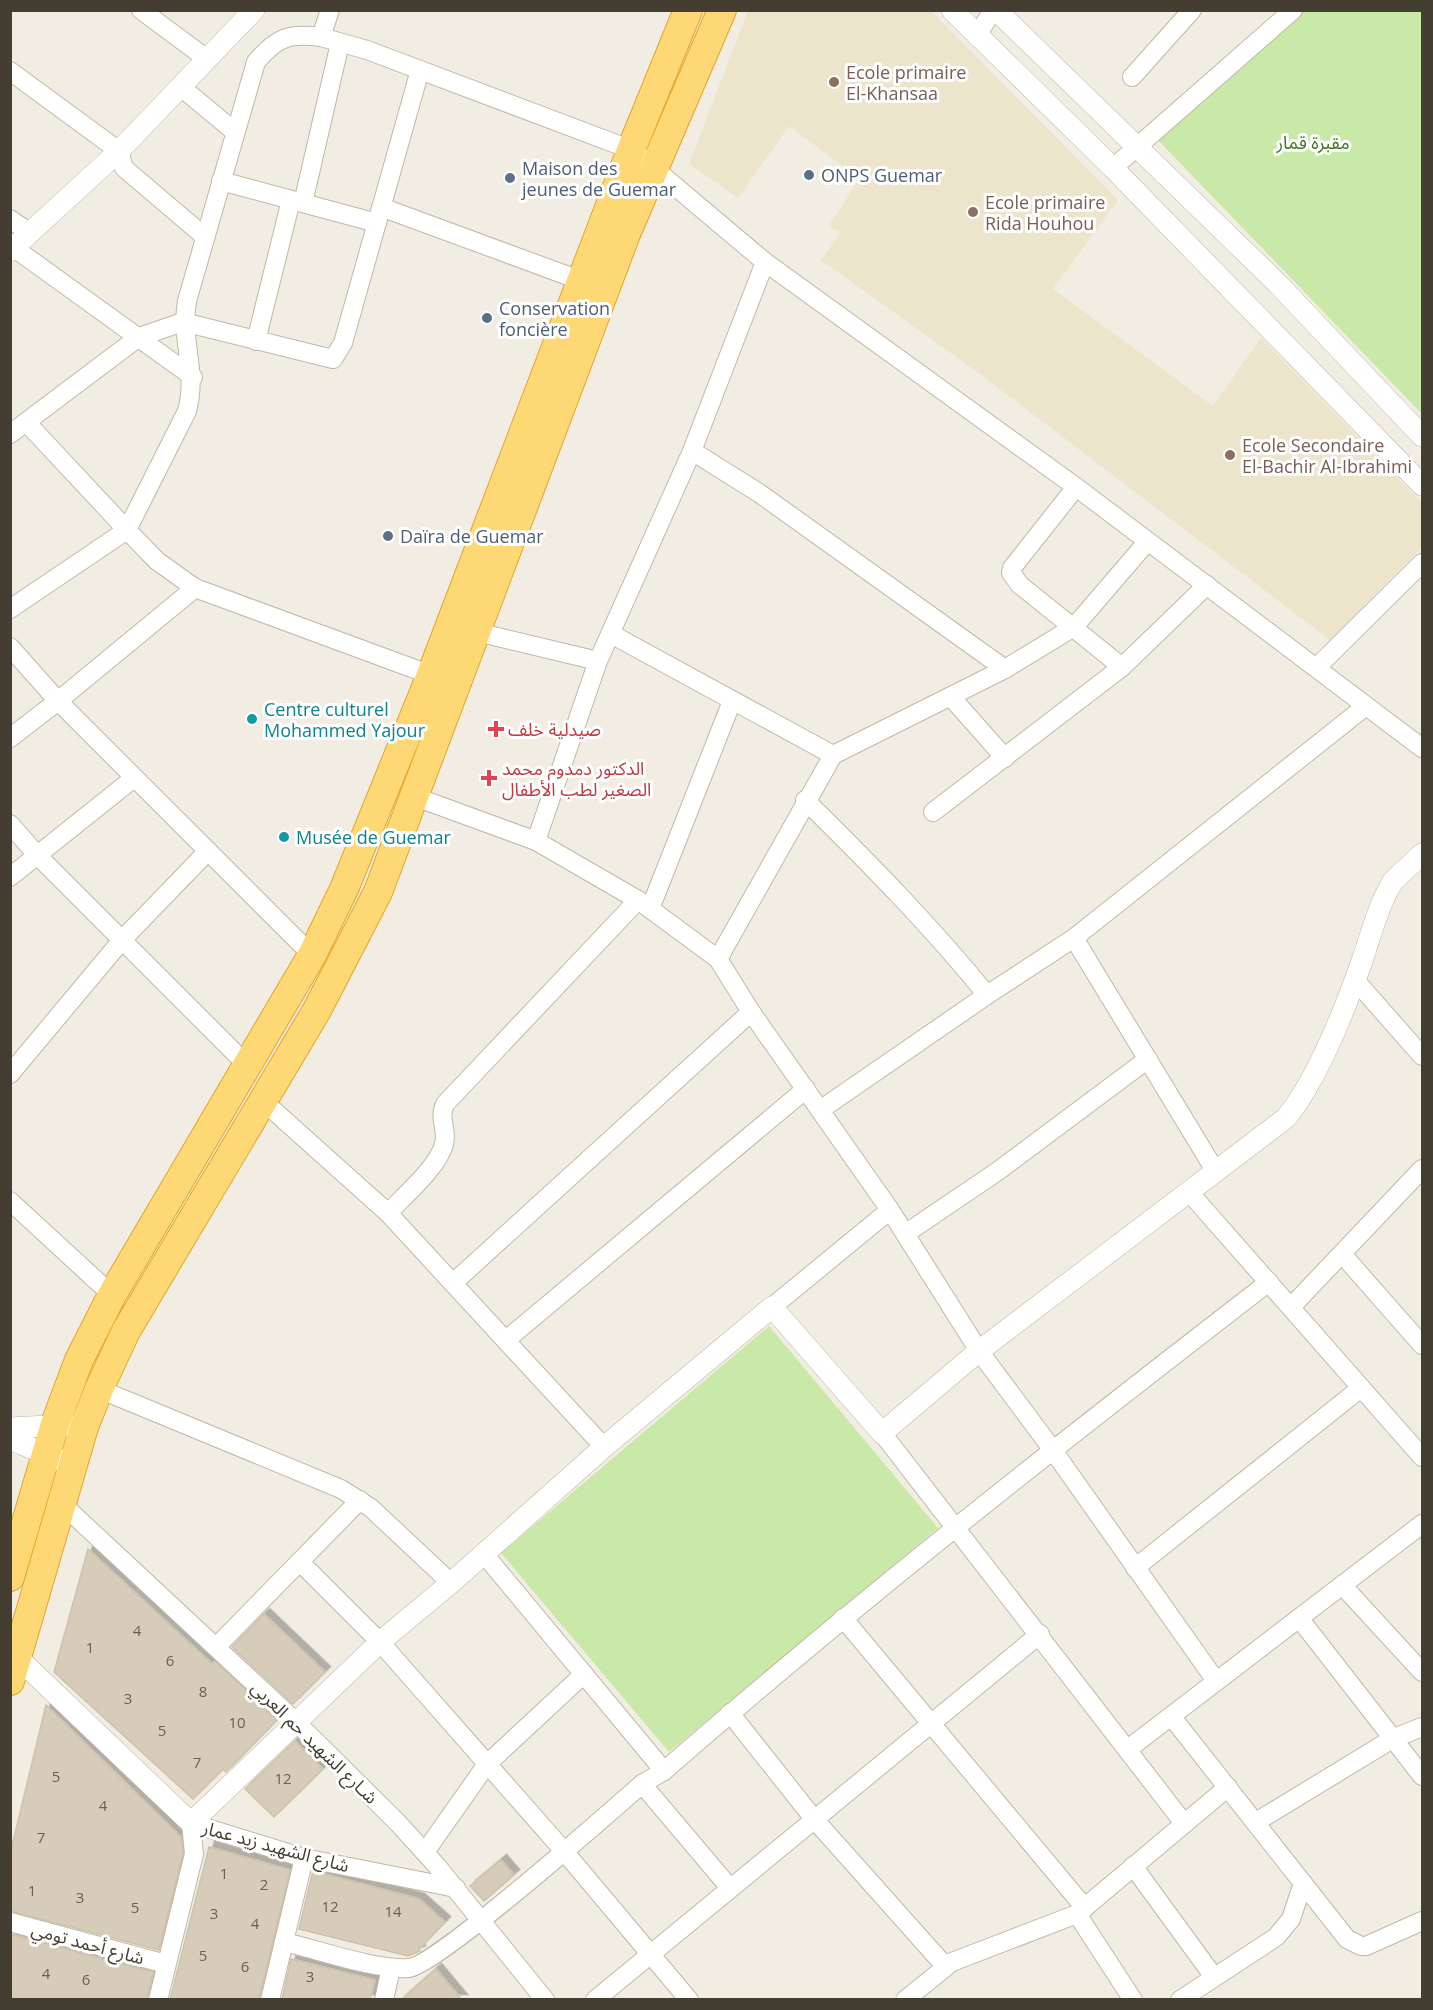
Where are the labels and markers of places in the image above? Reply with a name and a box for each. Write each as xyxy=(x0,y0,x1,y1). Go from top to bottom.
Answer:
place label: Ecole primaire El-Khansaa xyxy=(846,60,966,105)
marker: Ecole primaire El-Khansaa xyxy=(827,75,841,89)
place label: Maison des jeunes de Guemar xyxy=(521,156,677,201)
place label: ONPS Guemar xyxy=(821,163,943,187)
marker: ONPS Guemar xyxy=(802,168,816,182)
marker: Maison des jeunes de Guemar xyxy=(503,171,517,185)
place label: Ecole primaire Rida Houhou xyxy=(985,190,1105,235)
marker: Ecole primaire Rida Houhou xyxy=(966,205,980,219)
place label: Conservation foncière xyxy=(499,296,610,341)
marker: Conservation foncière xyxy=(480,311,494,325)
place label: Ecole Secondaire El-Bachir Al-Ibrahimi xyxy=(1242,433,1412,478)
marker: Ecole Secondaire El-Bachir Al-Ibrahimi xyxy=(1223,448,1237,462)
place label: Daïra de Guemar xyxy=(400,524,544,548)
marker: Daïra de Guemar xyxy=(381,529,395,543)
place label: Centre culturel Mohammed Yajour xyxy=(264,697,426,742)
marker: Centre culturel Mohammed Yajour xyxy=(245,712,259,726)
place label: صيدلية خلف xyxy=(508,717,601,741)
marker: صيدلية خلف xyxy=(489,722,503,736)
place label: الدكتور دمدوم محمد الصغير لطب الأطفال xyxy=(502,756,651,801)
marker: الدكتور دمدوم محمد الصغير لطب الأطفال xyxy=(480,769,498,787)
place label: Musée de Guemar xyxy=(296,825,451,849)
marker: Musée de Guemar xyxy=(277,830,291,844)

